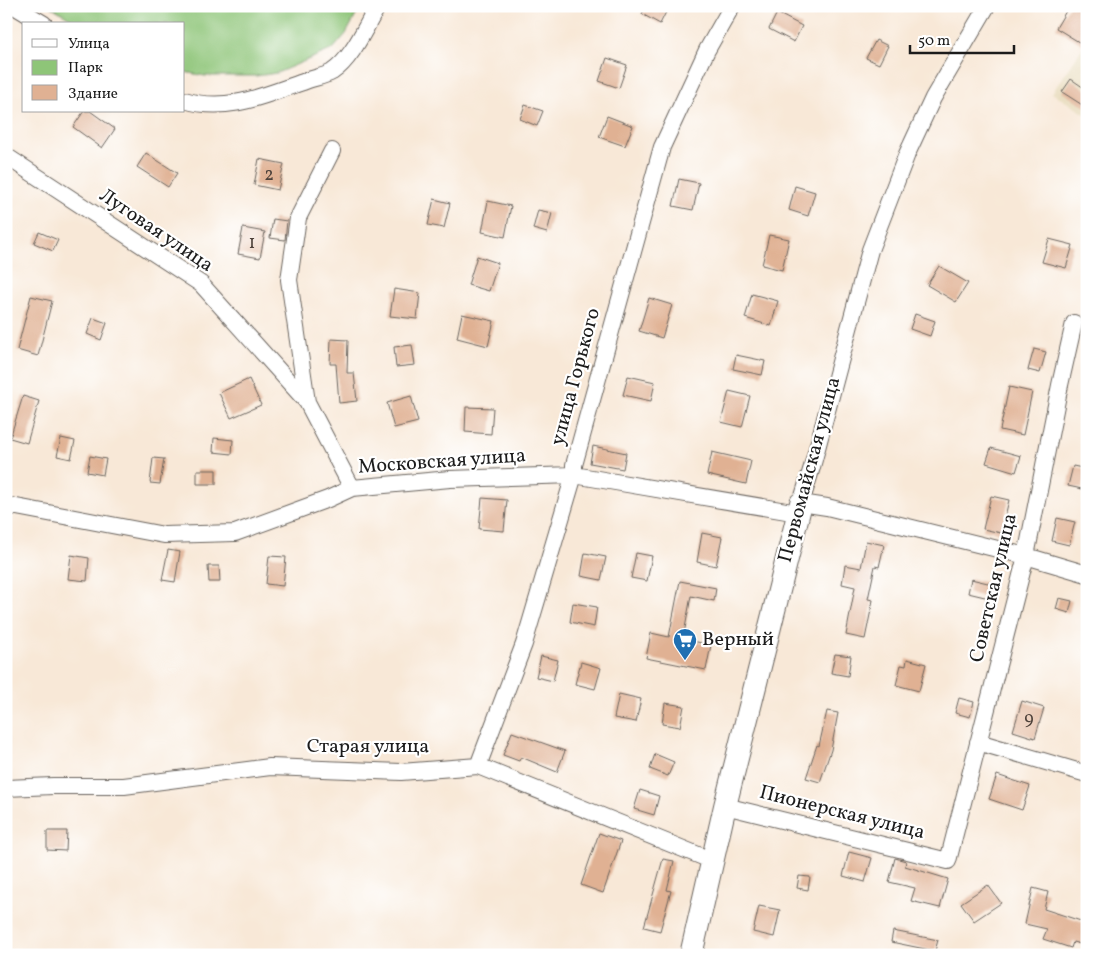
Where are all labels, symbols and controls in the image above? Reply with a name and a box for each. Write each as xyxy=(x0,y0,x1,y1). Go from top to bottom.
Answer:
legend xyxy=(22,22,185,112)
scale bar xyxy=(910,22,1014,54)
text: 50 m xyxy=(918,31,950,52)
text: Улица xyxy=(68,34,110,55)
text: Парк xyxy=(68,58,103,79)
text: Здание xyxy=(68,84,118,105)
house number: 2 xyxy=(264,163,274,188)
street label: Луговая улица xyxy=(93,182,219,280)
house number: 1 xyxy=(249,231,255,256)
street label: улица Горького xyxy=(544,305,608,449)
street label: Первомайская улица xyxy=(772,374,848,566)
street label: Московская улица xyxy=(357,442,527,482)
street label: Советская улица xyxy=(963,511,1025,665)
place label: Верный xyxy=(702,626,774,654)
supermarket icon: Верный xyxy=(672,627,698,661)
house number: 9 xyxy=(1024,707,1034,732)
street label: Старая улица xyxy=(307,733,429,761)
street label: Пионерская улица xyxy=(756,779,928,847)

